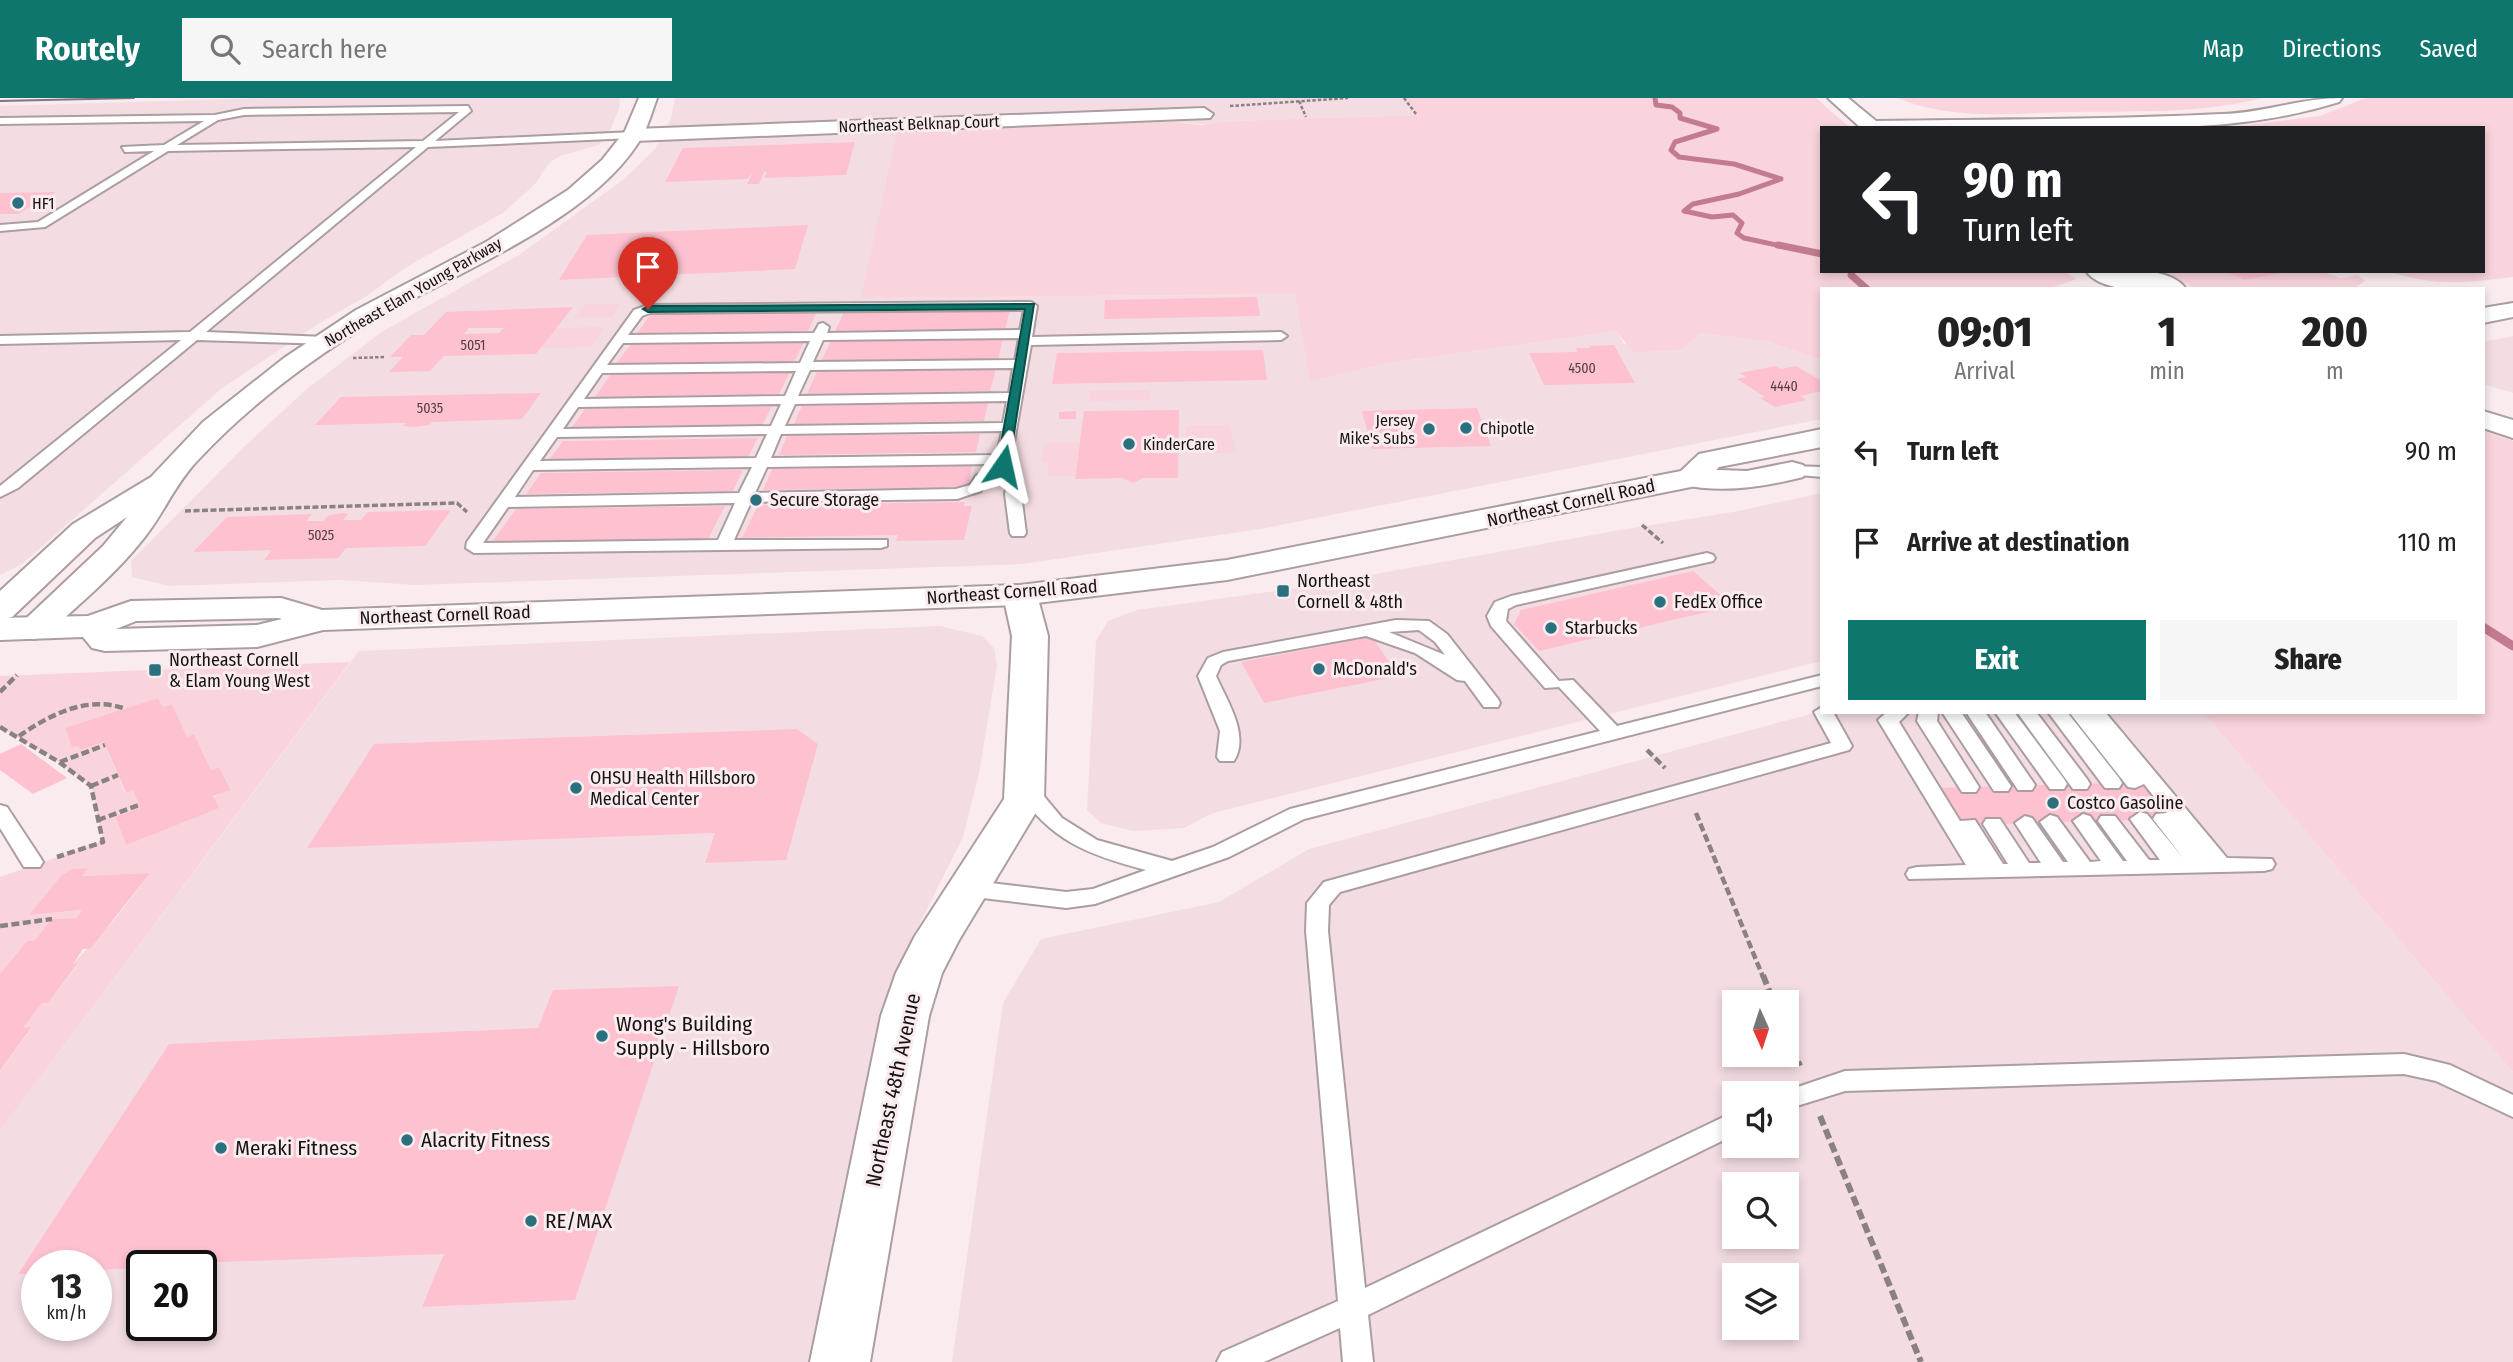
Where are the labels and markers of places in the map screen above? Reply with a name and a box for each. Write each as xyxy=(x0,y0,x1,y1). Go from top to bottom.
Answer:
place label: HF1 xyxy=(32,194,54,213)
marker: HF1 xyxy=(10,195,26,211)
pin xyxy=(618,237,678,309)
place label: Jersey Mike's Subs xyxy=(1339,411,1416,448)
place label: Chipotle xyxy=(1480,419,1535,438)
marker: Chipotle xyxy=(1458,420,1474,436)
marker: Jersey Mike's Subs xyxy=(1421,421,1437,437)
place label: KinderCare xyxy=(1143,435,1215,454)
marker: KinderCare xyxy=(1121,436,1137,452)
place label: Secure Storage xyxy=(770,489,879,511)
marker: Secure Storage xyxy=(748,492,764,508)
place label: Northeast Cornell & 48th xyxy=(1297,570,1403,613)
marker: Northeast Cornell & 48th xyxy=(1275,583,1291,599)
place label: FedEx Office xyxy=(1674,591,1763,613)
marker: FedEx Office xyxy=(1652,594,1668,610)
place label: Starbucks xyxy=(1565,617,1638,639)
marker: Starbucks xyxy=(1543,620,1559,636)
place label: Northeast Cornell & Elam Young West xyxy=(169,649,310,692)
place label: McDonald's xyxy=(1333,658,1417,680)
marker: McDonald's xyxy=(1311,661,1327,677)
marker: Northeast Cornell & Elam Young West xyxy=(147,662,163,678)
place label: OHSU Health Hillsboro Medical Center xyxy=(590,767,756,810)
marker: OHSU Health Hillsboro Medical Center xyxy=(568,780,584,796)
place label: Costco Gasoline xyxy=(2067,792,2184,814)
marker: Costco Gasoline xyxy=(2045,795,2061,811)
place label: Wong's Building Supply - Hillsboro xyxy=(616,1011,770,1061)
marker: Wong's Building Supply - Hillsboro xyxy=(594,1028,610,1044)
place label: Alacrity Fitness xyxy=(421,1127,550,1153)
marker: Alacrity Fitness xyxy=(399,1132,415,1148)
place label: Meraki Fitness xyxy=(235,1135,357,1161)
marker: Meraki Fitness xyxy=(213,1140,229,1156)
place label: RE/MAX xyxy=(545,1208,613,1234)
marker: RE/MAX xyxy=(523,1213,539,1229)

